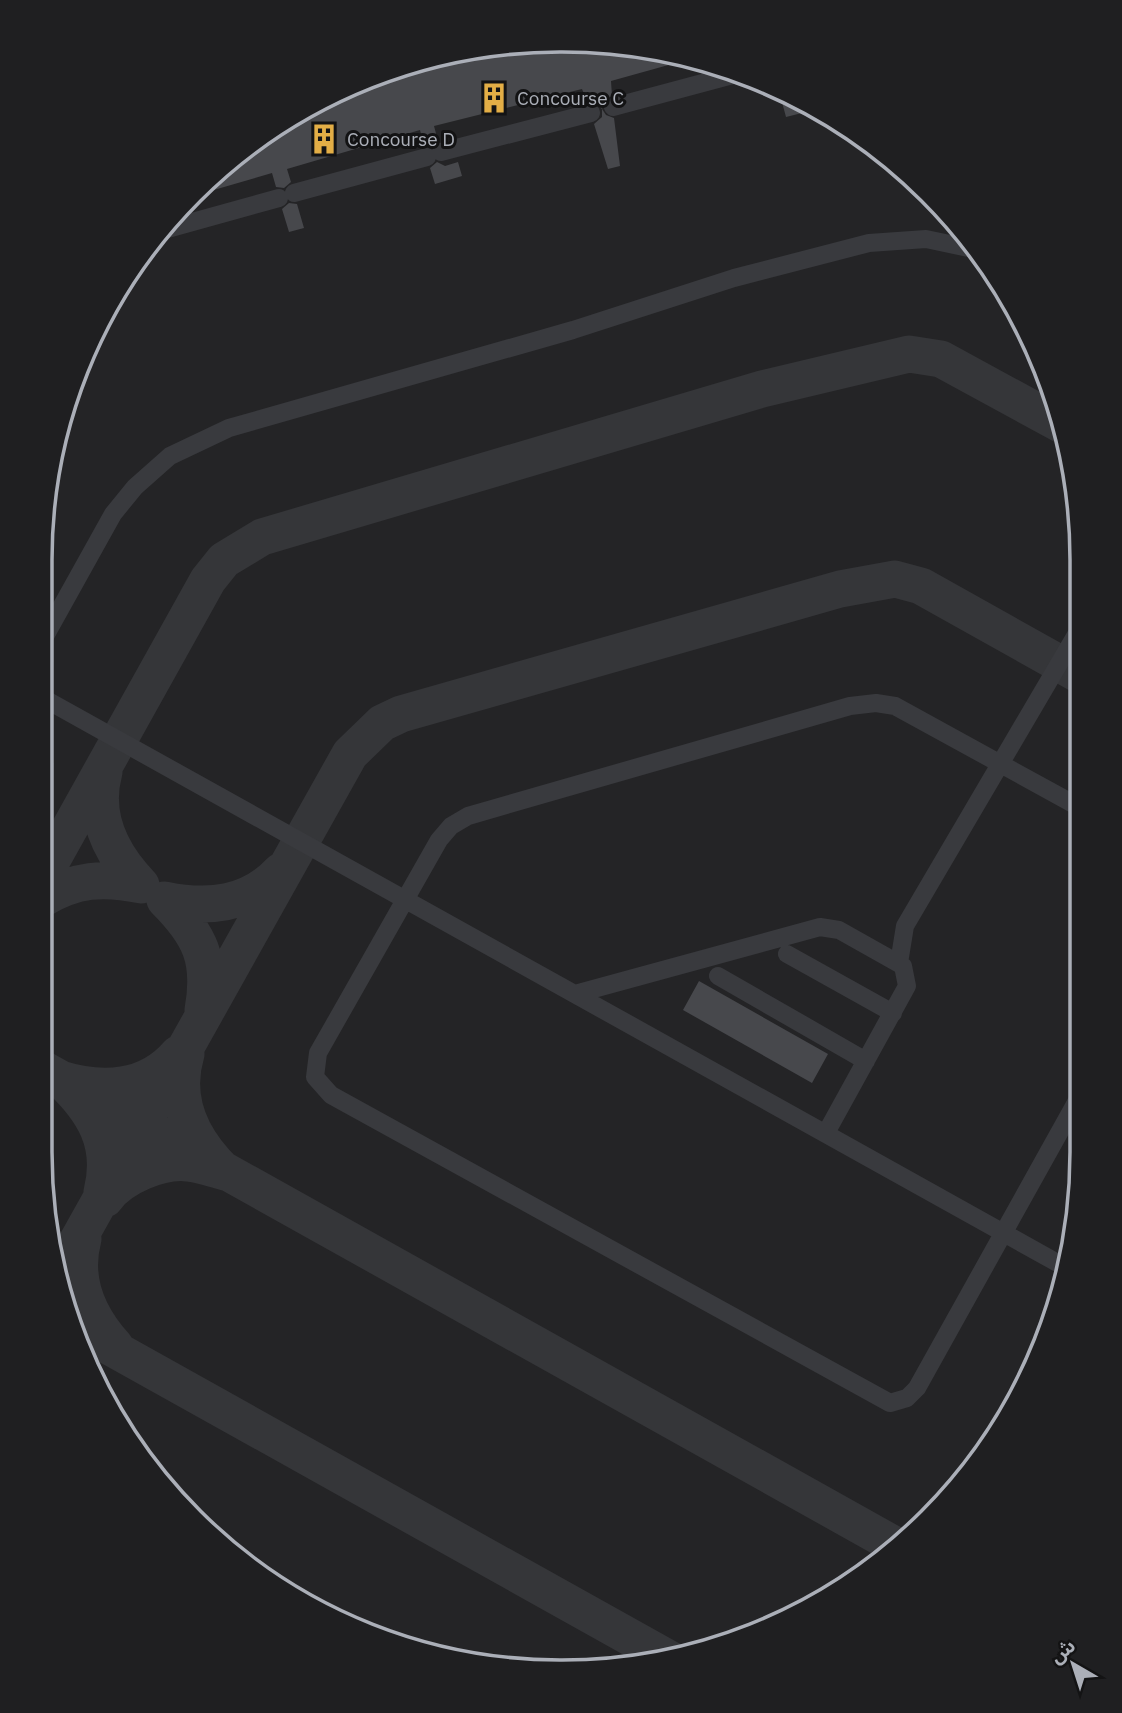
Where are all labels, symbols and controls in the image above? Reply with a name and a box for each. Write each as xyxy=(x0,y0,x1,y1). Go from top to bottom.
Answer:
building icon: Concourse C xyxy=(477,81,511,115)
place label: Concourse C xyxy=(517,86,624,110)
building icon: Concourse D xyxy=(307,122,341,156)
place label: Concourse D xyxy=(347,127,455,151)
north arrow xyxy=(1038,1629,1108,1699)
text: ش xyxy=(1045,1633,1080,1668)

